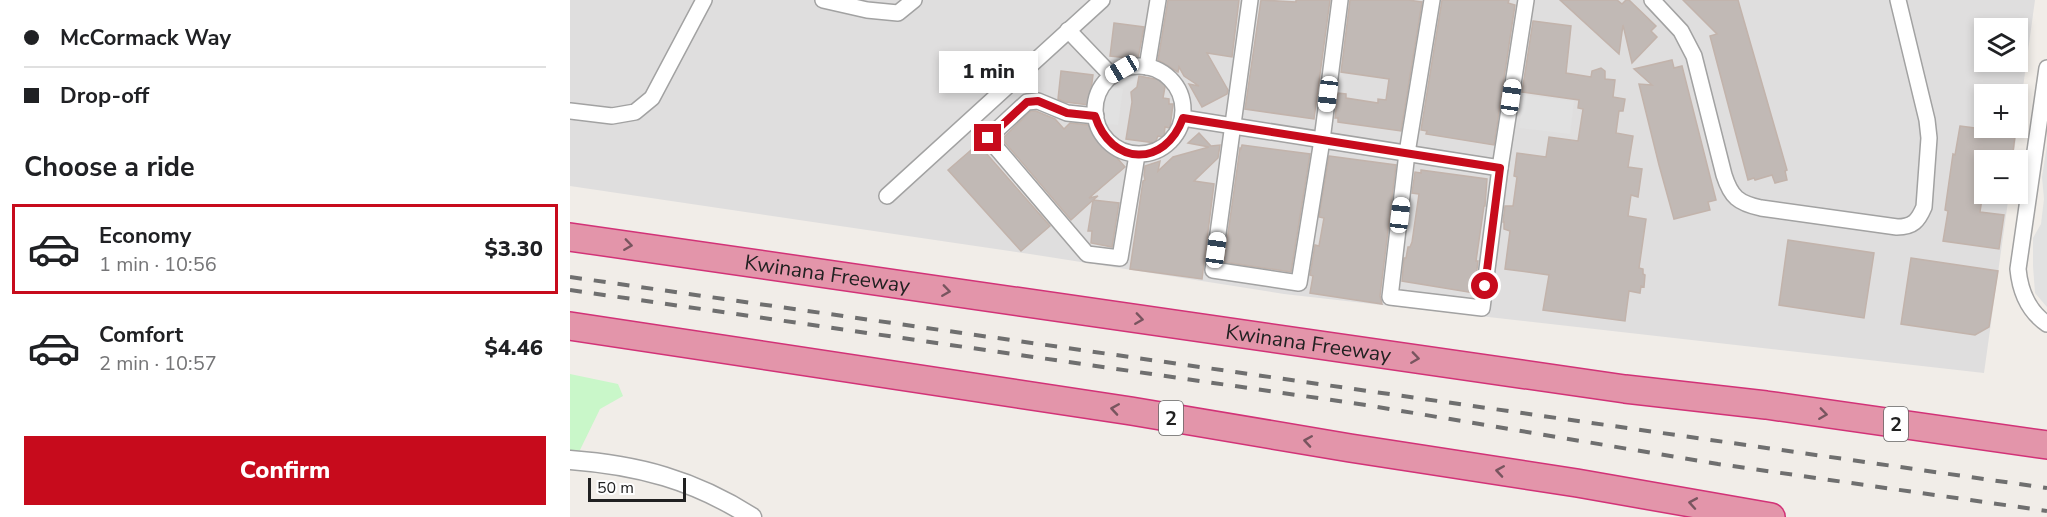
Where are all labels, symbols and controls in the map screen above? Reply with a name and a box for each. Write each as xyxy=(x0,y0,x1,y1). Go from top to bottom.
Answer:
map controls xyxy=(1974,18,2028,204)
button: layers xyxy=(1974,18,2028,72)
text: McCormack Way xyxy=(60,23,231,53)
callout: 1 min xyxy=(938,51,1038,93)
car xyxy=(1102,52,1142,86)
text: 1 min xyxy=(962,58,1015,85)
car xyxy=(1317,75,1339,113)
car xyxy=(1500,78,1522,116)
text: Drop-off xyxy=(60,81,149,111)
button: + xyxy=(1974,84,2028,138)
route end xyxy=(974,124,1001,151)
text: Choose a ride xyxy=(24,149,195,186)
button: − xyxy=(1974,150,2028,204)
car xyxy=(1389,196,1411,234)
text: Economy xyxy=(99,221,191,251)
icon: car xyxy=(27,222,81,276)
car xyxy=(1205,231,1227,269)
text: $3.30 xyxy=(484,234,543,264)
one-way arrow xyxy=(622,238,632,251)
street label: Kwinana Freeway xyxy=(743,248,912,300)
text: 1 min · 10:56 xyxy=(99,251,217,278)
route start xyxy=(1471,272,1498,299)
one-way arrow xyxy=(941,285,950,297)
one-way arrow xyxy=(1134,312,1143,324)
street label: Kwinana Freeway xyxy=(1224,318,1393,369)
text: Comfort xyxy=(99,320,183,350)
icon: car xyxy=(27,321,81,375)
text: $4.46 xyxy=(484,333,543,363)
text: 2 min · 10:57 xyxy=(99,350,217,377)
one-way arrow xyxy=(1410,352,1419,364)
road number: 2 xyxy=(1159,401,1183,435)
one-way arrow xyxy=(1111,403,1121,416)
one-way arrow xyxy=(1819,407,1828,419)
road number: 2 xyxy=(1884,407,1908,441)
one-way arrow xyxy=(1303,435,1313,448)
button: Confirm xyxy=(24,436,546,505)
one-way arrow xyxy=(1496,465,1506,478)
scale bar xyxy=(588,475,686,502)
text: 50 m xyxy=(597,477,634,499)
one-way arrow xyxy=(1688,497,1698,510)

